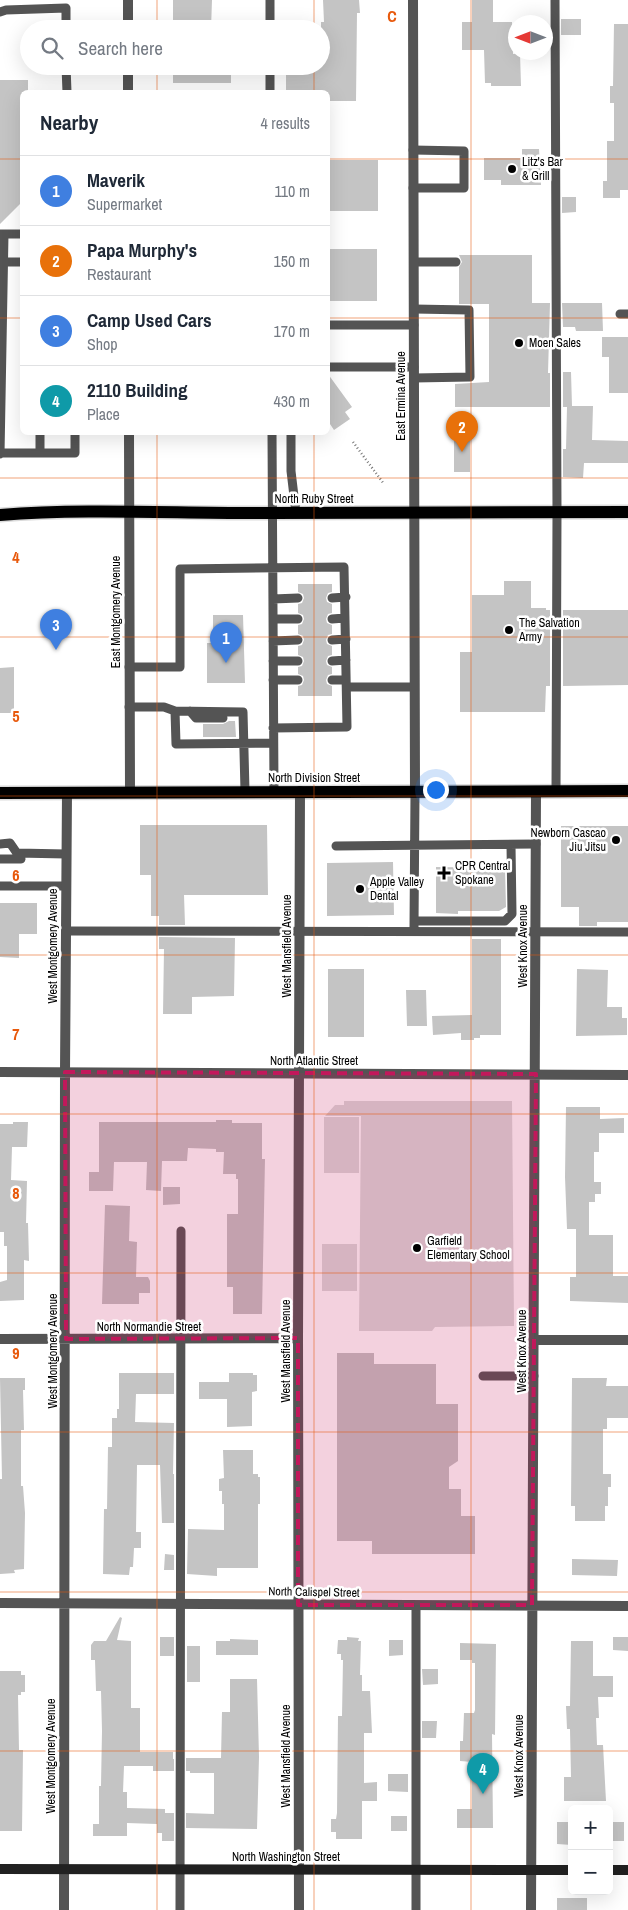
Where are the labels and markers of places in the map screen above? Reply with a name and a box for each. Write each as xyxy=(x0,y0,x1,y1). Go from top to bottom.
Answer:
place label: Litz's Bar & Grill xyxy=(522,154,563,184)
marker: Litz's Bar & Grill xyxy=(506,163,518,175)
place label: Moen Sales xyxy=(529,335,581,351)
marker: Moen Sales xyxy=(513,337,525,349)
pin: 2 xyxy=(446,411,478,452)
pin: 3 xyxy=(40,609,72,650)
place label: The Salvation Army xyxy=(518,615,580,645)
pin: 1 xyxy=(210,622,242,663)
marker: The Salvation Army xyxy=(503,624,515,636)
place label: Newborn Cascao Jiu Jitsu xyxy=(531,825,606,855)
marker: Newborn Cascao Jiu Jitsu xyxy=(610,834,622,846)
place label: CPR Central Spokane xyxy=(455,858,510,888)
marker: CPR Central Spokane xyxy=(437,866,451,880)
place label: Apple Valley Dental xyxy=(369,874,424,904)
marker: Apple Valley Dental xyxy=(354,883,366,895)
place label: Garfield Elementary School xyxy=(427,1233,510,1263)
marker: Garfield Elementary School xyxy=(411,1242,423,1254)
pin: 4 xyxy=(467,1753,499,1794)

